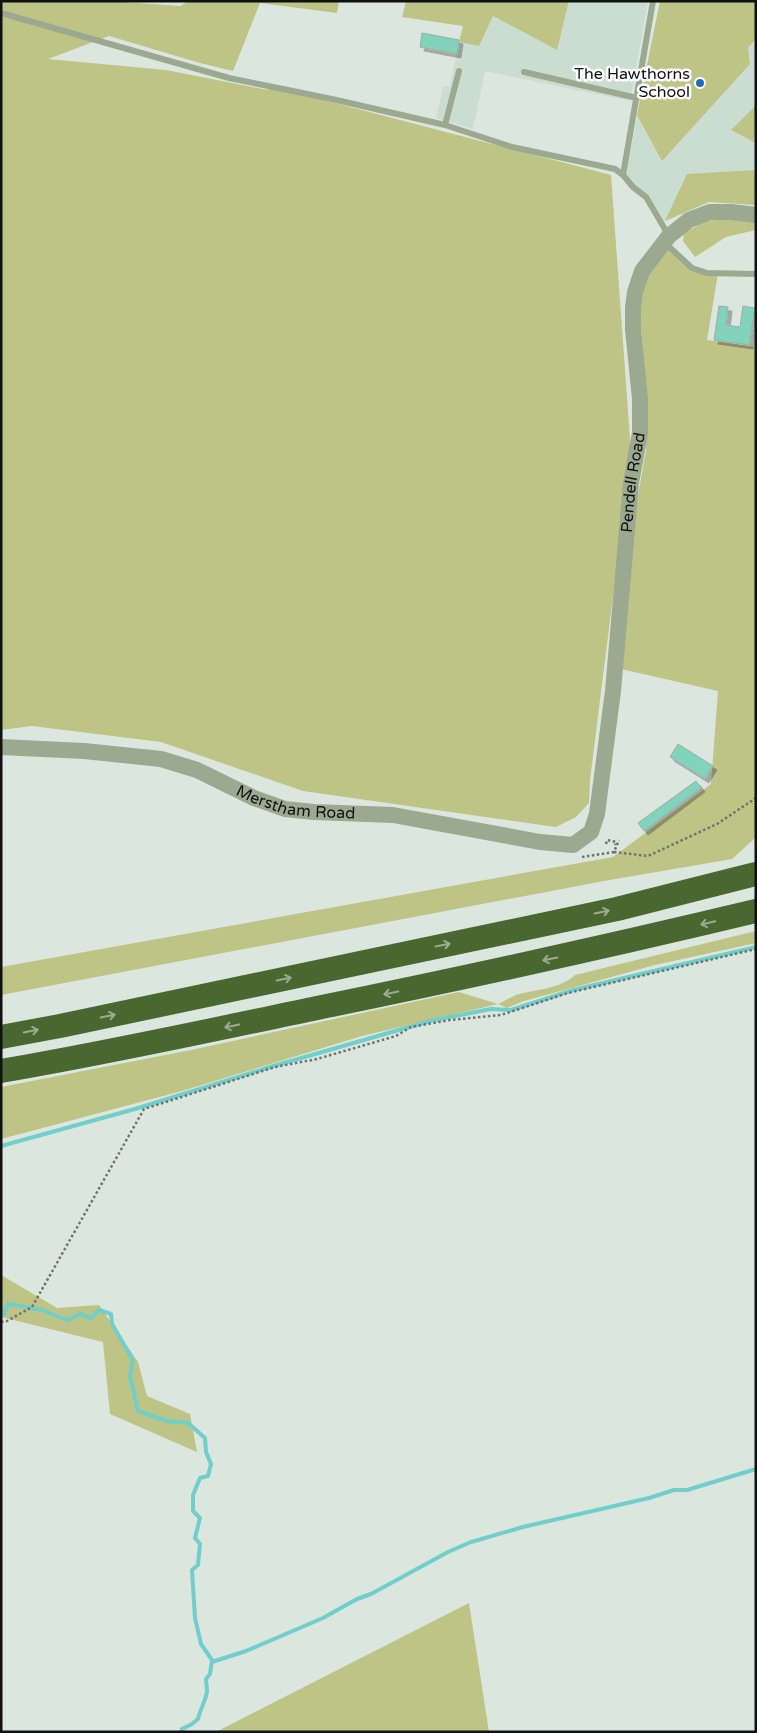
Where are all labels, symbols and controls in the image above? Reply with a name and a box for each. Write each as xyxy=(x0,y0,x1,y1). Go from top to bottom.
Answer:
place label: The Hawthorns School xyxy=(574,64,690,102)
marker: The Hawthorns School xyxy=(694,77,706,89)
street label: Pendell Road xyxy=(617,431,650,533)
street label: Merstham Road xyxy=(233,781,356,824)
one-way arrow xyxy=(594,907,610,916)
one-way arrow xyxy=(701,918,717,928)
one-way arrow xyxy=(435,940,451,950)
one-way arrow xyxy=(542,955,558,964)
one-way arrow xyxy=(276,974,292,983)
one-way arrow xyxy=(384,989,400,998)
one-way arrow xyxy=(100,1011,116,1020)
one-way arrow xyxy=(224,1022,240,1031)
one-way arrow xyxy=(22,1026,38,1036)

